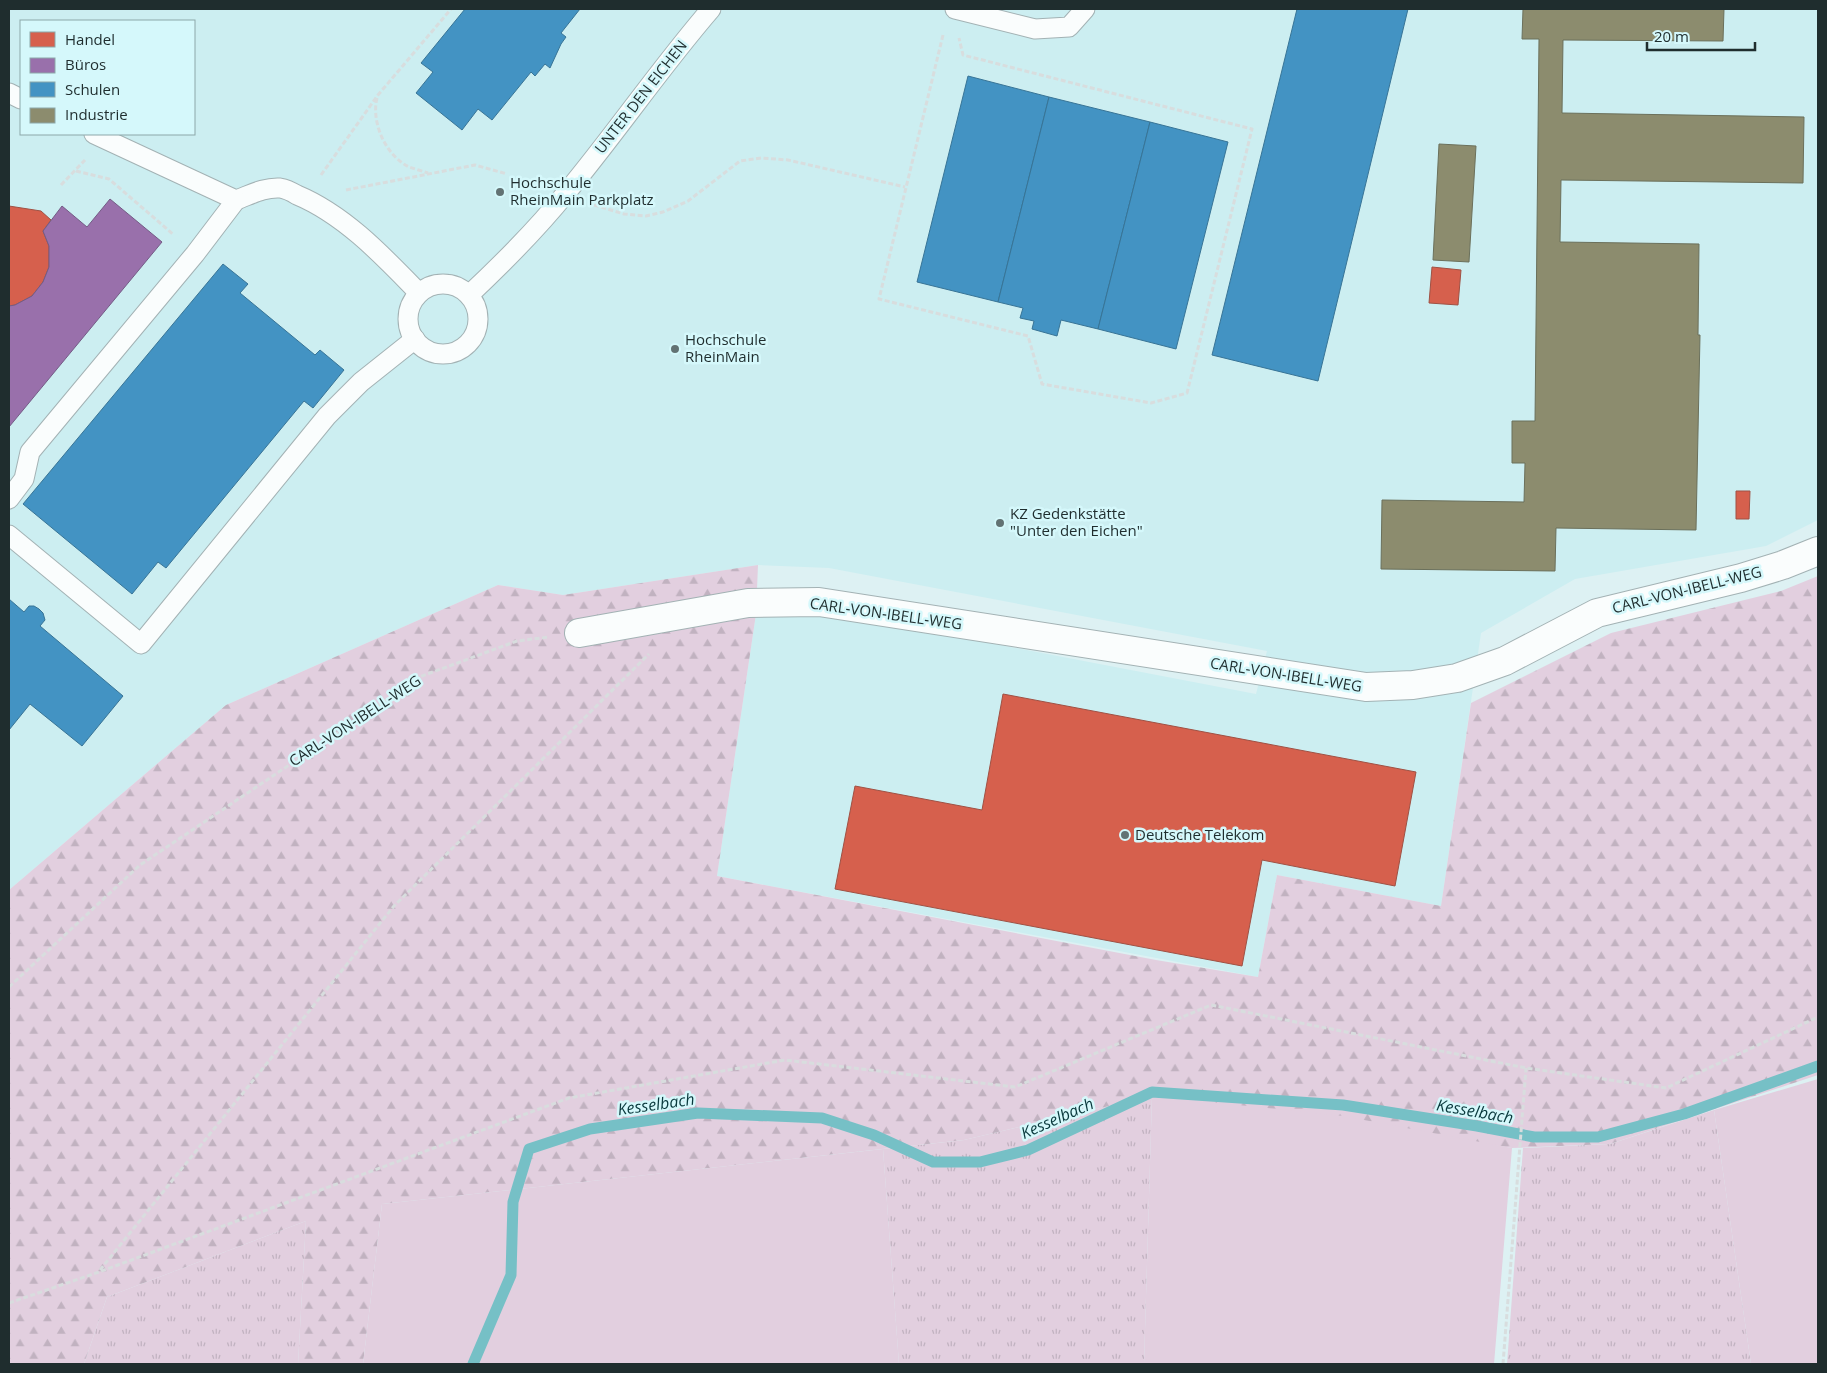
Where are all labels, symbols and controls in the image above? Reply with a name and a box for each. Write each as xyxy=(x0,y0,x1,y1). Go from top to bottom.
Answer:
legend xyxy=(20,20,195,135)
scale bar xyxy=(1647,20,1754,52)
text: 20 m xyxy=(1654,26,1689,46)
text: Handel xyxy=(65,29,115,49)
street label: UNTER DEN EICHEN xyxy=(590,35,691,157)
text: Büros xyxy=(65,54,106,74)
text: Schulen xyxy=(65,79,120,99)
text: Industrie xyxy=(65,104,128,124)
place label: Hochschule RheinMain Parkplatz xyxy=(510,172,654,209)
marker: Hochschule RheinMain Parkplatz xyxy=(494,186,506,198)
place label: Hochschule RheinMain xyxy=(685,329,766,366)
marker: Hochschule RheinMain xyxy=(669,343,681,355)
place label: KZ Gedenkstätte "Unter den Eichen" xyxy=(1010,503,1143,540)
marker: KZ Gedenkstätte "Unter den Eichen" xyxy=(994,517,1006,529)
street label: CARL-VON-IBELL-WEG xyxy=(1610,561,1764,617)
street label: CARL-VON-IBELL-WEG xyxy=(809,592,963,634)
street label: CARL-VON-IBELL-WEG xyxy=(1209,652,1363,696)
street label: CARL-VON-IBELL-WEG xyxy=(285,670,424,770)
place label: Deutsche Telekom xyxy=(1135,824,1264,844)
marker: Deutsche Telekom xyxy=(1119,829,1131,841)
water label: Kesselbach xyxy=(616,1088,696,1120)
water label: Kesselbach xyxy=(1017,1092,1097,1144)
water label: Kesselbach xyxy=(1435,1093,1515,1129)

